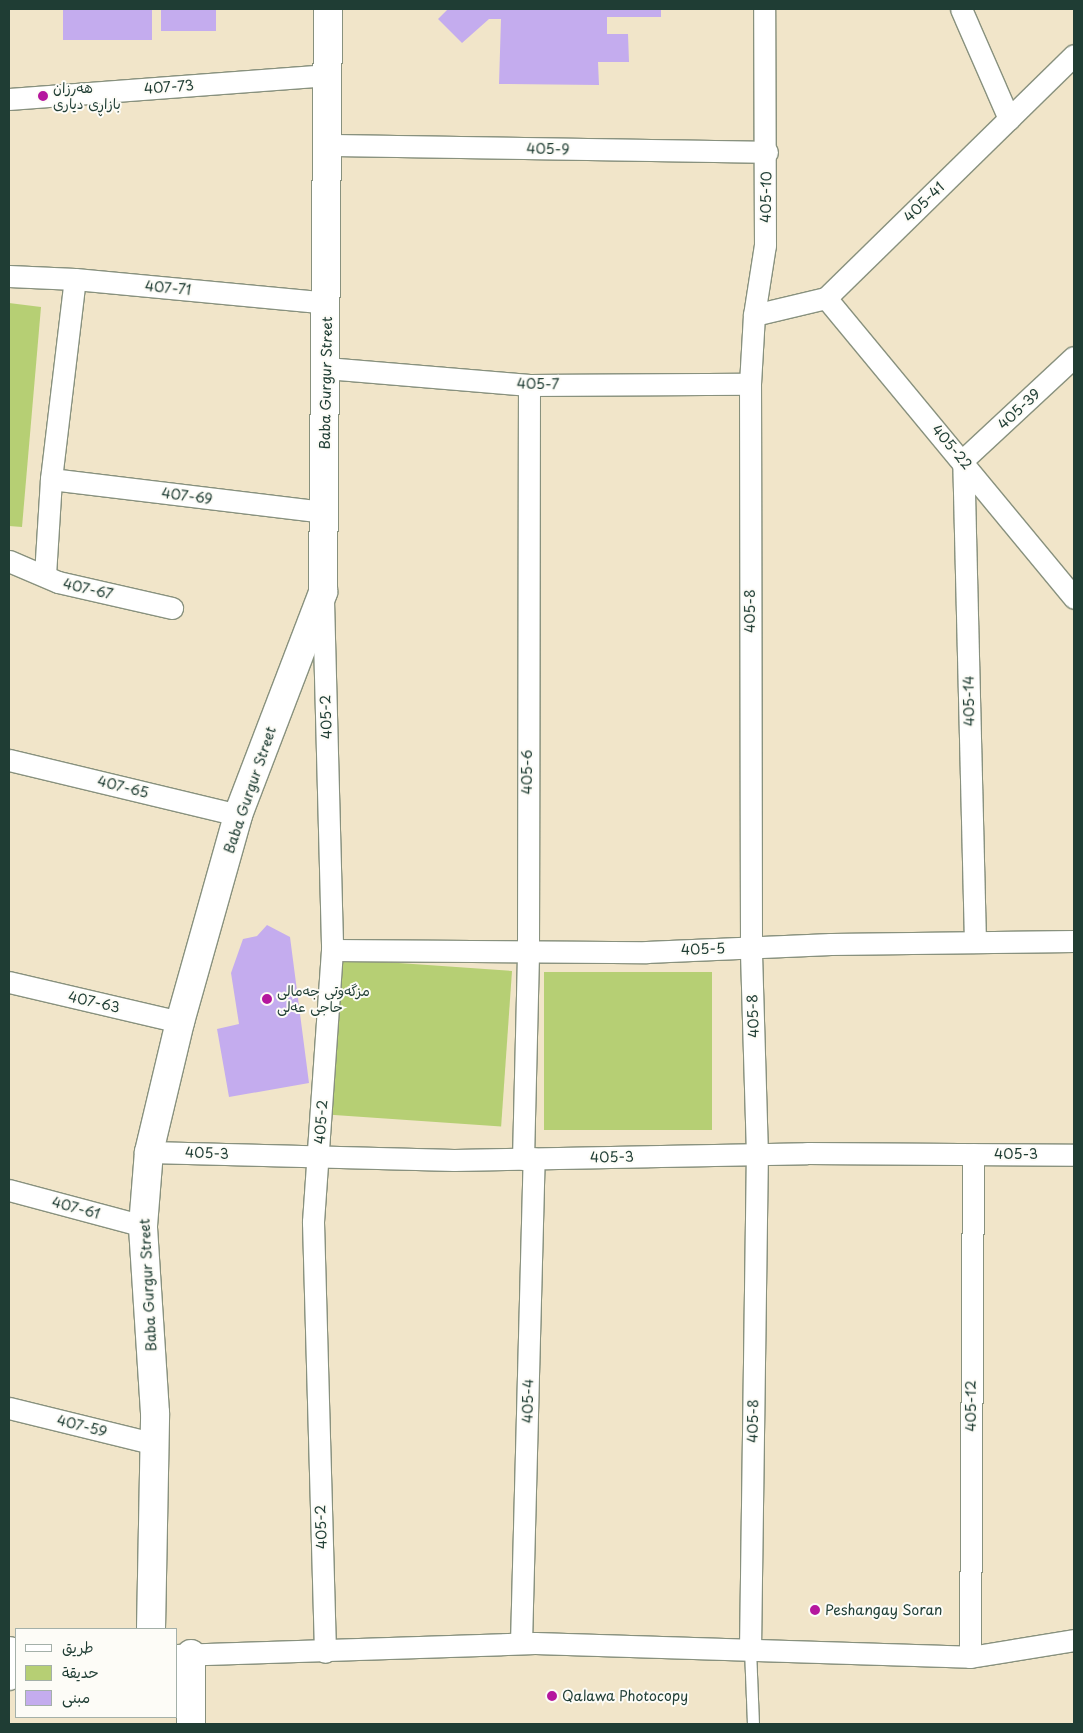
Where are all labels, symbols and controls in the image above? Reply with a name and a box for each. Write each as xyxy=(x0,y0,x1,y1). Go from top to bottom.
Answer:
street label: 407-73 xyxy=(143,77,195,97)
place label: هەرزان بازاڕی دیاری xyxy=(53,80,121,112)
marker: هەرزان بازاڕی دیاری xyxy=(37,90,49,102)
street label: 405-9 xyxy=(526,140,570,158)
street label: 405-10 xyxy=(757,171,775,223)
street label: 405-41 xyxy=(900,179,948,225)
street label: 407-71 xyxy=(144,278,192,298)
street label: Baba Gurgur Street xyxy=(316,316,336,450)
street label: 405-7 xyxy=(517,375,559,393)
street label: 405-39 xyxy=(994,385,1044,433)
street label: 405-22 xyxy=(928,421,976,473)
street label: 407-69 xyxy=(161,485,213,507)
street label: 407-67 xyxy=(61,575,115,603)
street label: 405-8 xyxy=(742,589,758,633)
street label: 405-14 xyxy=(960,676,978,726)
street label: 405-2 xyxy=(317,694,335,740)
street label: Baba Gurgur Street xyxy=(220,724,280,856)
street label: 405-6 xyxy=(519,750,535,794)
street label: 407-65 xyxy=(96,773,150,801)
street label: 405-5 xyxy=(681,940,725,958)
place label: مزگەوتی جەمالی حاجی عەلی xyxy=(277,983,370,1016)
street label: 407-63 xyxy=(67,988,121,1016)
marker: مزگەوتی جەمالی حاجی عەلی xyxy=(261,993,273,1005)
street label: 405-8 xyxy=(744,994,762,1038)
street label: 405-2 xyxy=(311,1099,331,1145)
street label: 405-3 xyxy=(185,1144,229,1162)
street label: 405-3 xyxy=(994,1146,1038,1162)
street label: 405-3 xyxy=(590,1148,634,1166)
street label: 407-61 xyxy=(50,1193,102,1223)
street label: Baba Gurgur Street xyxy=(136,1217,160,1353)
street label: 405-4 xyxy=(519,1379,537,1423)
street label: 405-12 xyxy=(963,1380,979,1432)
street label: 405-8 xyxy=(744,1399,762,1443)
street label: 407-59 xyxy=(55,1412,109,1440)
street label: 405-2 xyxy=(312,1504,330,1550)
place label: Peshangay Soran xyxy=(825,1602,942,1618)
marker: Peshangay Soran xyxy=(809,1604,821,1616)
legend xyxy=(15,1628,178,1718)
text: طريق xyxy=(62,1635,94,1658)
text: حديقة xyxy=(62,1660,99,1683)
text: مبنى xyxy=(62,1685,90,1708)
place label: Qalawa Photocopy xyxy=(562,1688,688,1704)
marker: Qalawa Photocopy xyxy=(546,1690,558,1702)

